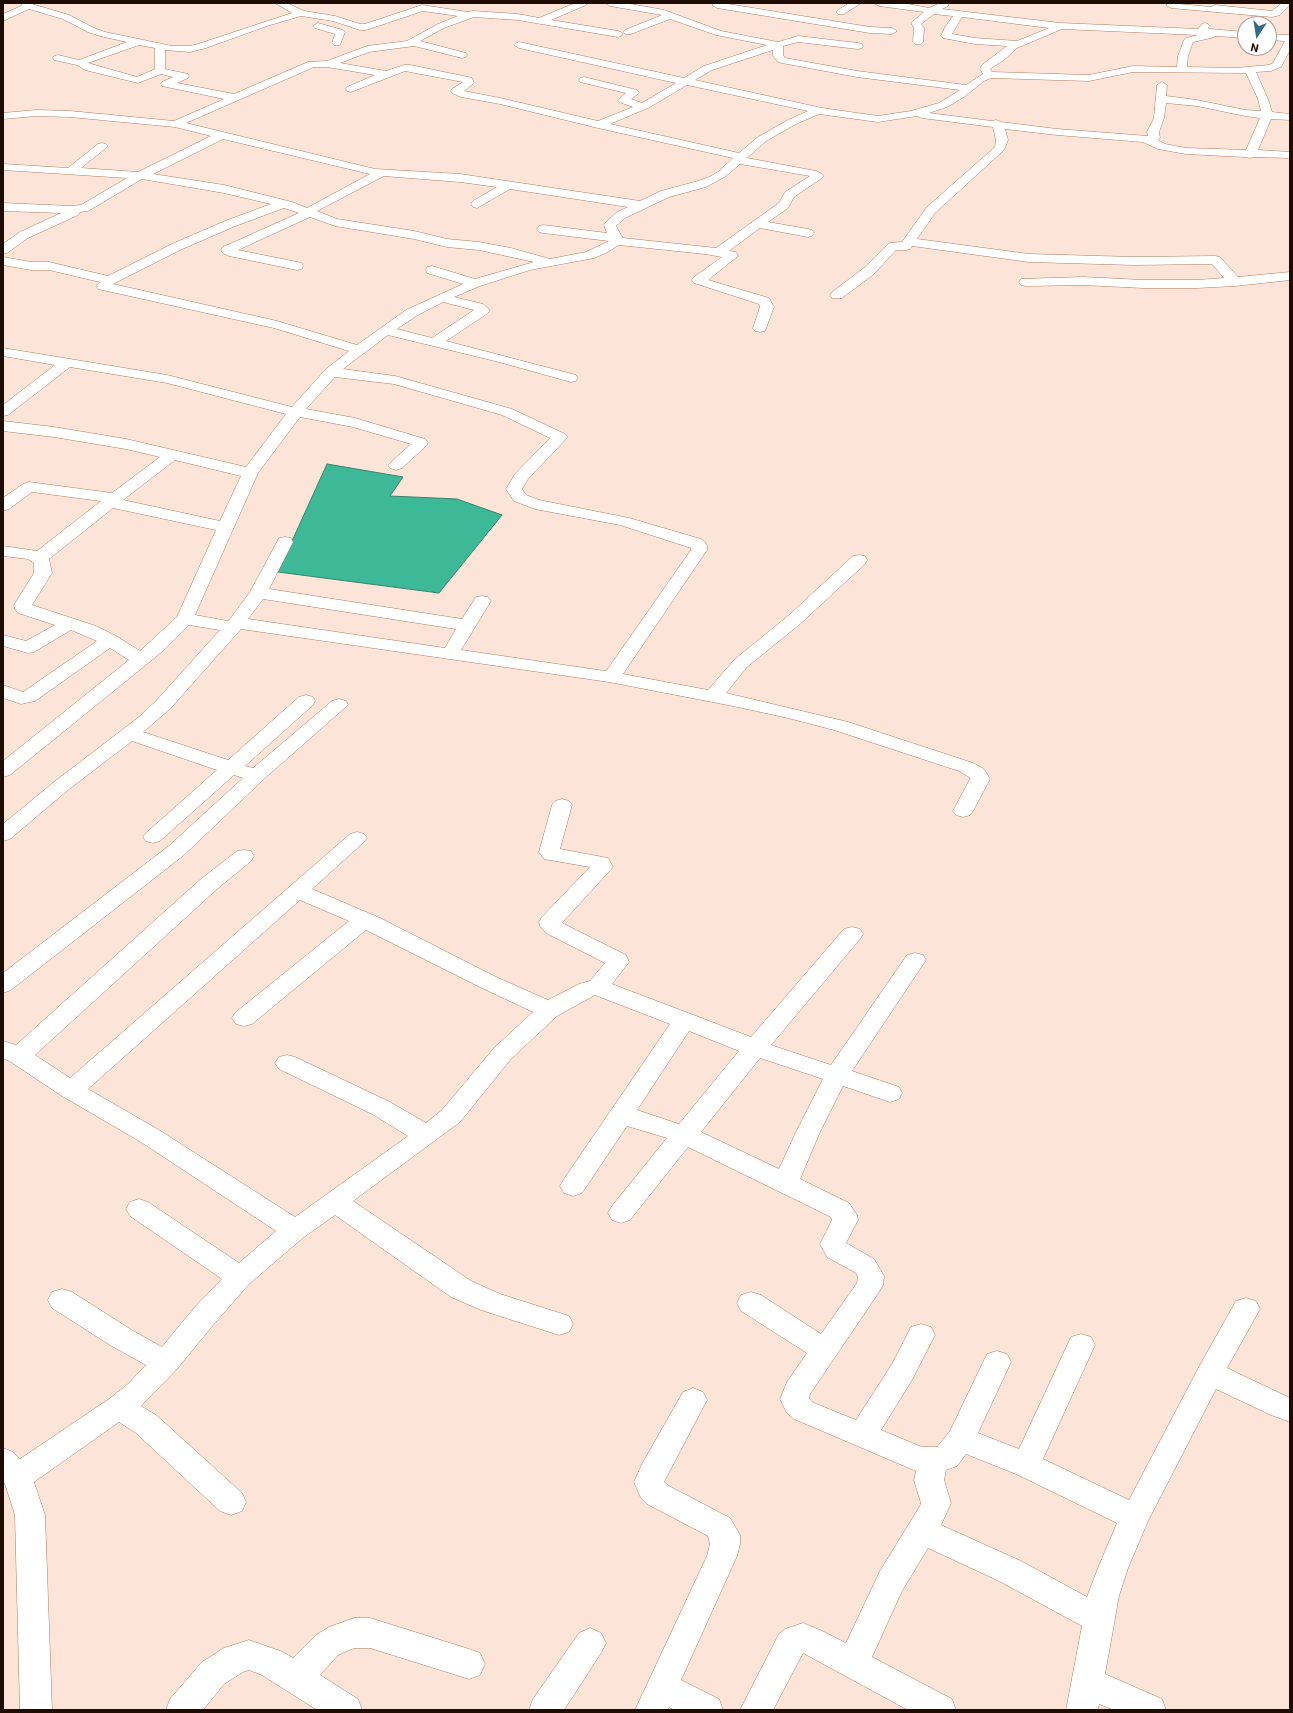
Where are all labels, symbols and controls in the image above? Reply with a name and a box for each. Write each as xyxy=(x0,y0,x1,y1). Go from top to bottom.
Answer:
north arrow xyxy=(1237,16,1277,56)
text: N xyxy=(1249,40,1260,54)

